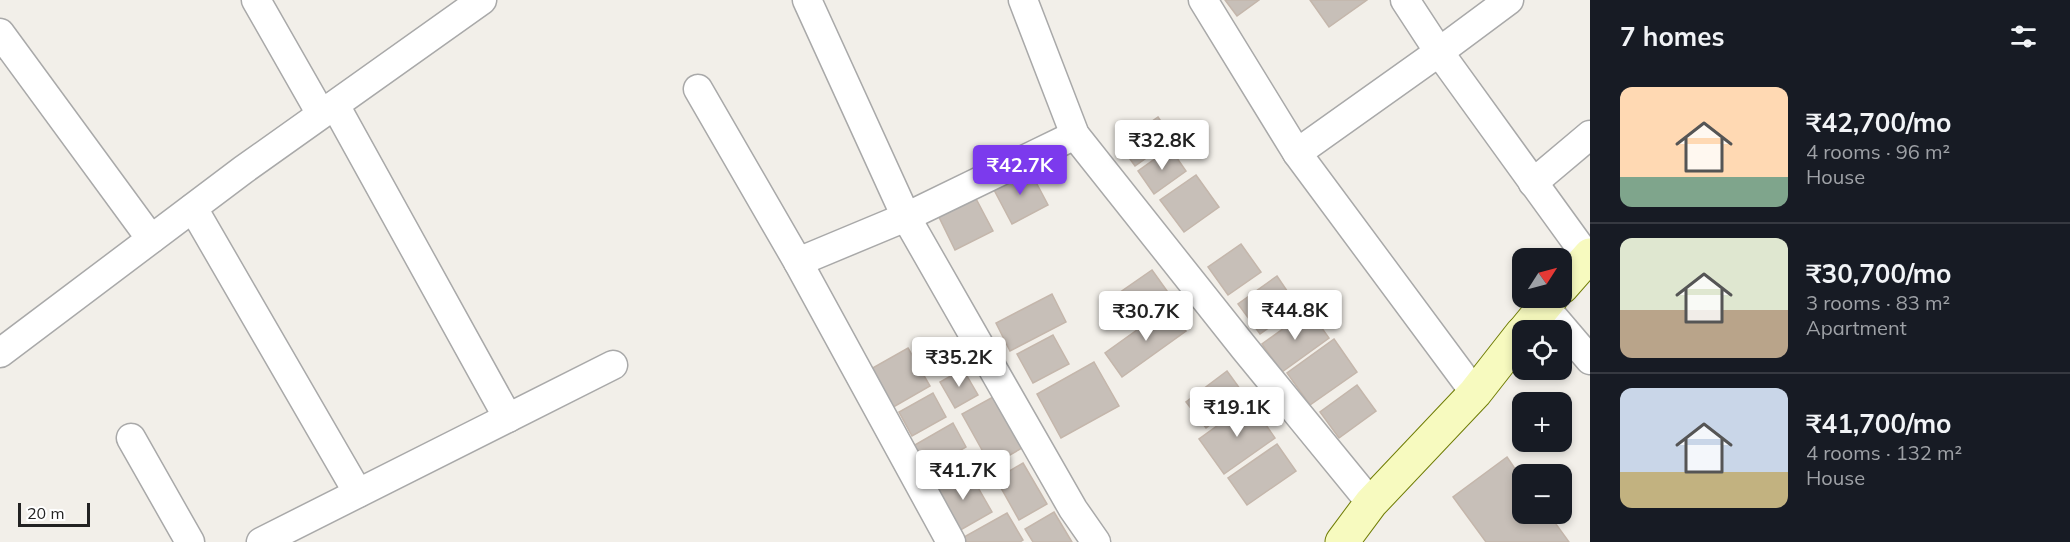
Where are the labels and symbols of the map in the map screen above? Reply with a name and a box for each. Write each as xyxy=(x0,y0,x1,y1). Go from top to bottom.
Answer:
pin: ₹32.8K xyxy=(1113,120,1211,171)
pin: ₹42.7K xyxy=(971,145,1069,196)
north arrow xyxy=(1512,248,1572,308)
pin: ₹44.8K xyxy=(1246,290,1344,341)
pin: ₹30.7K xyxy=(1097,291,1195,342)
pin: ₹35.2K xyxy=(910,337,1008,388)
pin: ₹19.1K xyxy=(1188,387,1286,438)
pin: ₹41.7K xyxy=(914,450,1012,501)
scale bar xyxy=(18,500,90,528)

